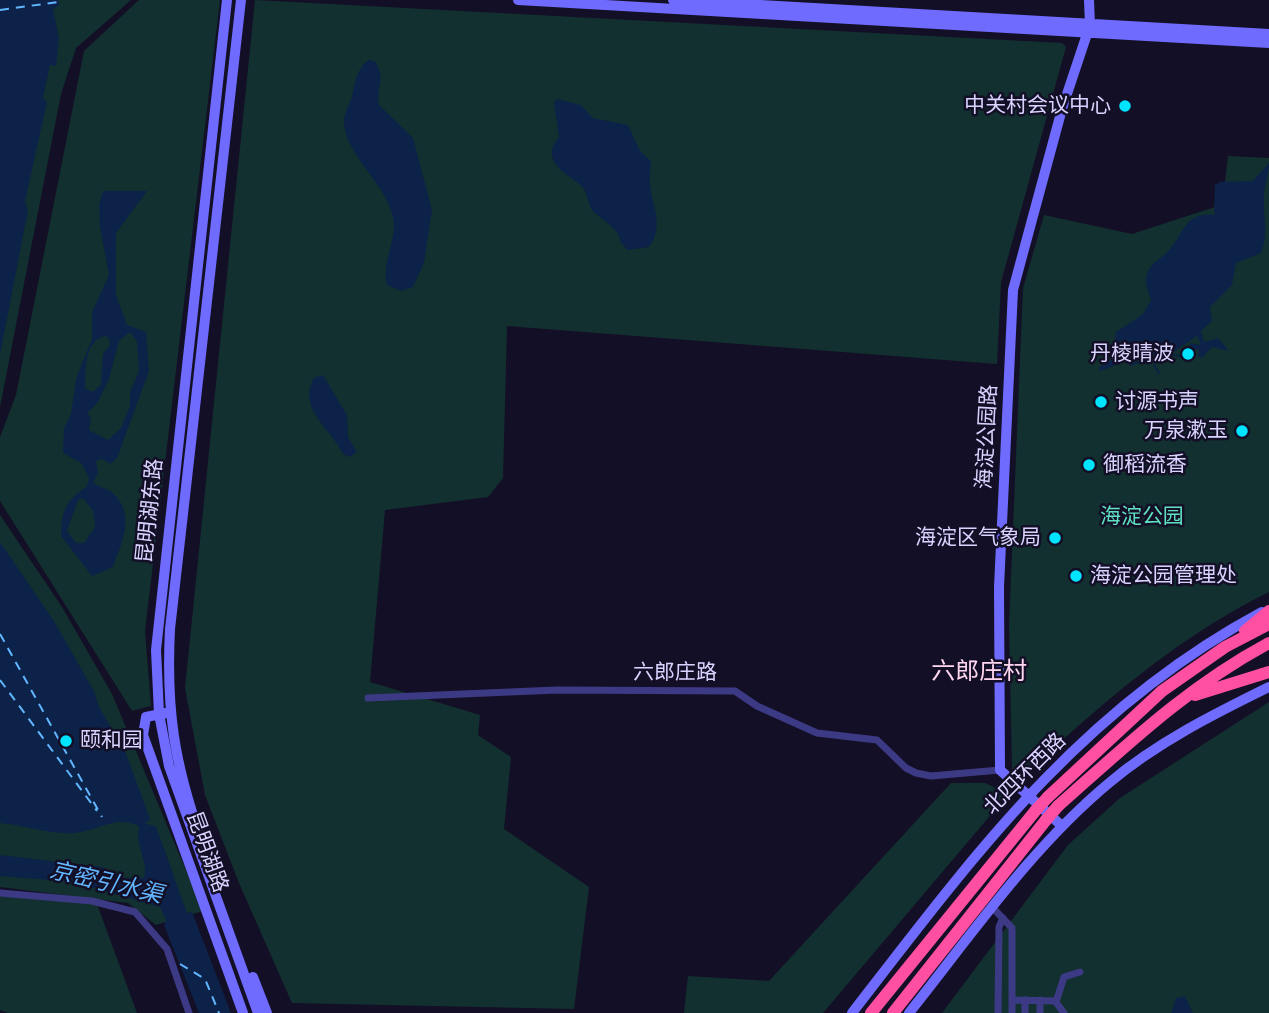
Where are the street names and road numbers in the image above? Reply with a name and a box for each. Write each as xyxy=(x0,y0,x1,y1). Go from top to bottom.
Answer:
street label: 海淀公园路 xyxy=(972,384,1002,490)
street label: 昆明湖东路 xyxy=(132,457,168,565)
street label: 六郎庄路 xyxy=(633,660,717,686)
street label: 北四环西路 xyxy=(979,728,1071,820)
street label: 昆明湖路 xyxy=(181,808,233,896)

